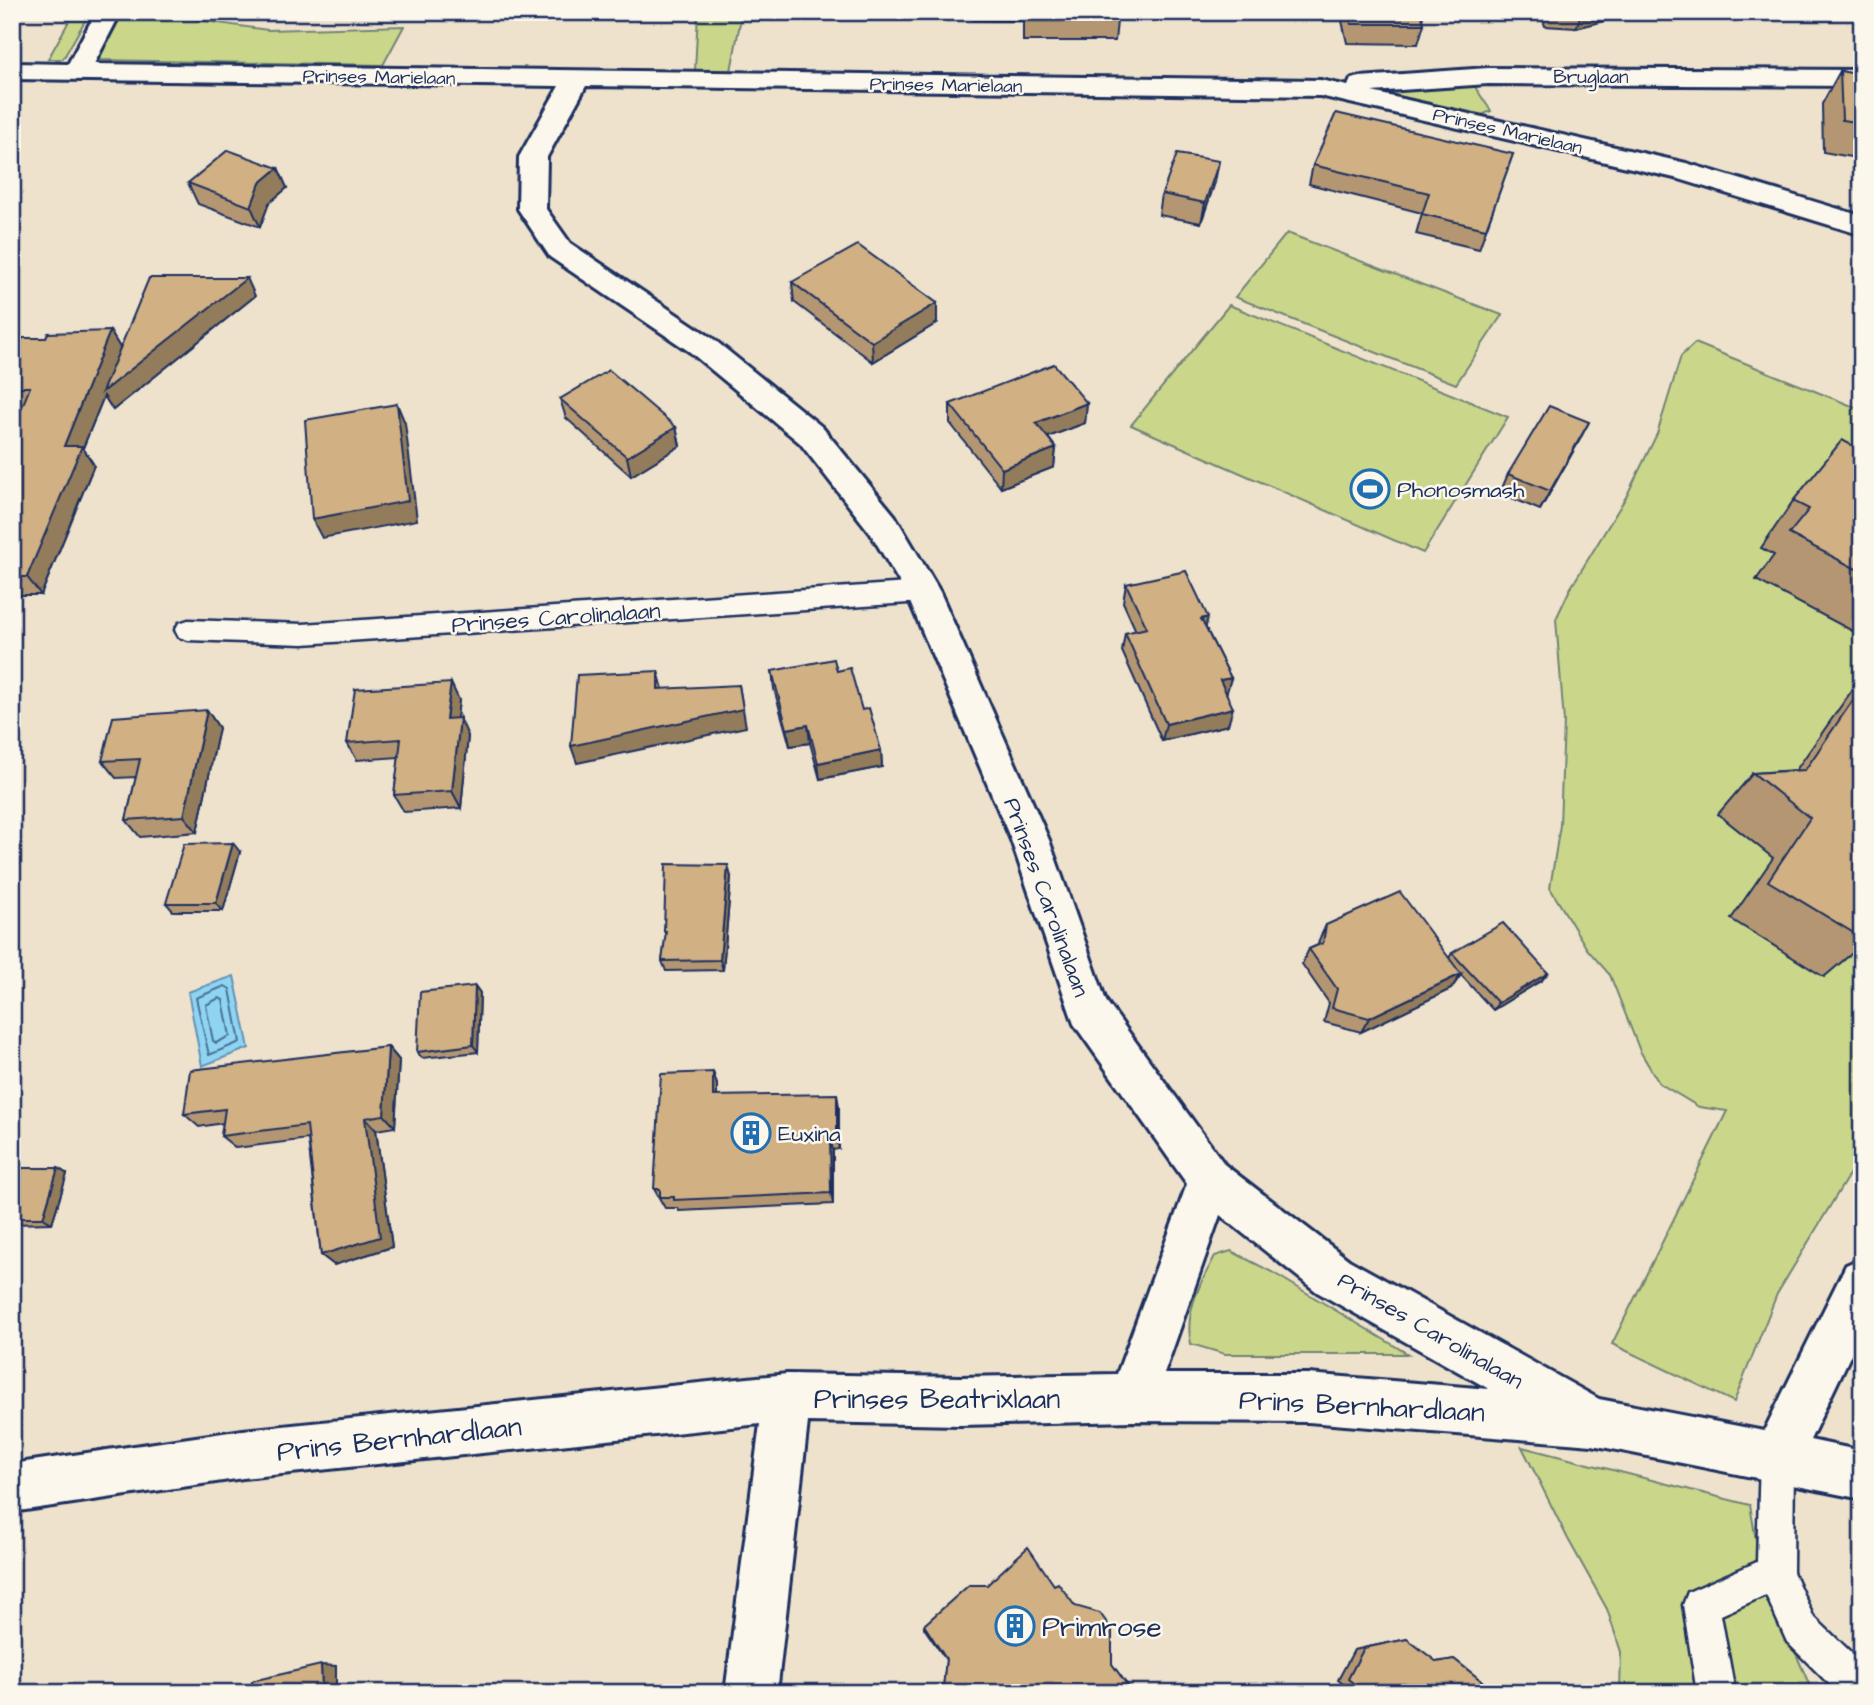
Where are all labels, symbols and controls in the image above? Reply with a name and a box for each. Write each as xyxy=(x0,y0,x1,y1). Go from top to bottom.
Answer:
street label: Prinses Marielaan xyxy=(302,63,456,92)
street label: Bruglaan xyxy=(1553,64,1629,92)
street label: Prinses Marielaan xyxy=(869,71,1023,100)
street label: Prinses Marielaan xyxy=(1430,101,1585,162)
sports icon: Phonosmash xyxy=(1349,468,1391,510)
place label: Phonosmash xyxy=(1397,474,1525,506)
street label: Prinses Carolinalaan xyxy=(450,595,662,641)
street label: Prinses Carolinalaan xyxy=(995,793,1097,1001)
building icon: Euxina xyxy=(730,1112,772,1154)
place label: Euxina xyxy=(778,1118,841,1150)
street label: Prinses Carolinalaan xyxy=(1332,1265,1529,1397)
street label: Prinses Beatrixlaan xyxy=(814,1380,1060,1419)
street label: Prins Bernhardlaan xyxy=(1238,1381,1486,1432)
street label: Prins Bernhardlaan xyxy=(275,1407,524,1472)
building icon: Primrose xyxy=(994,1605,1036,1647)
place label: Primrose xyxy=(1042,1608,1162,1647)

